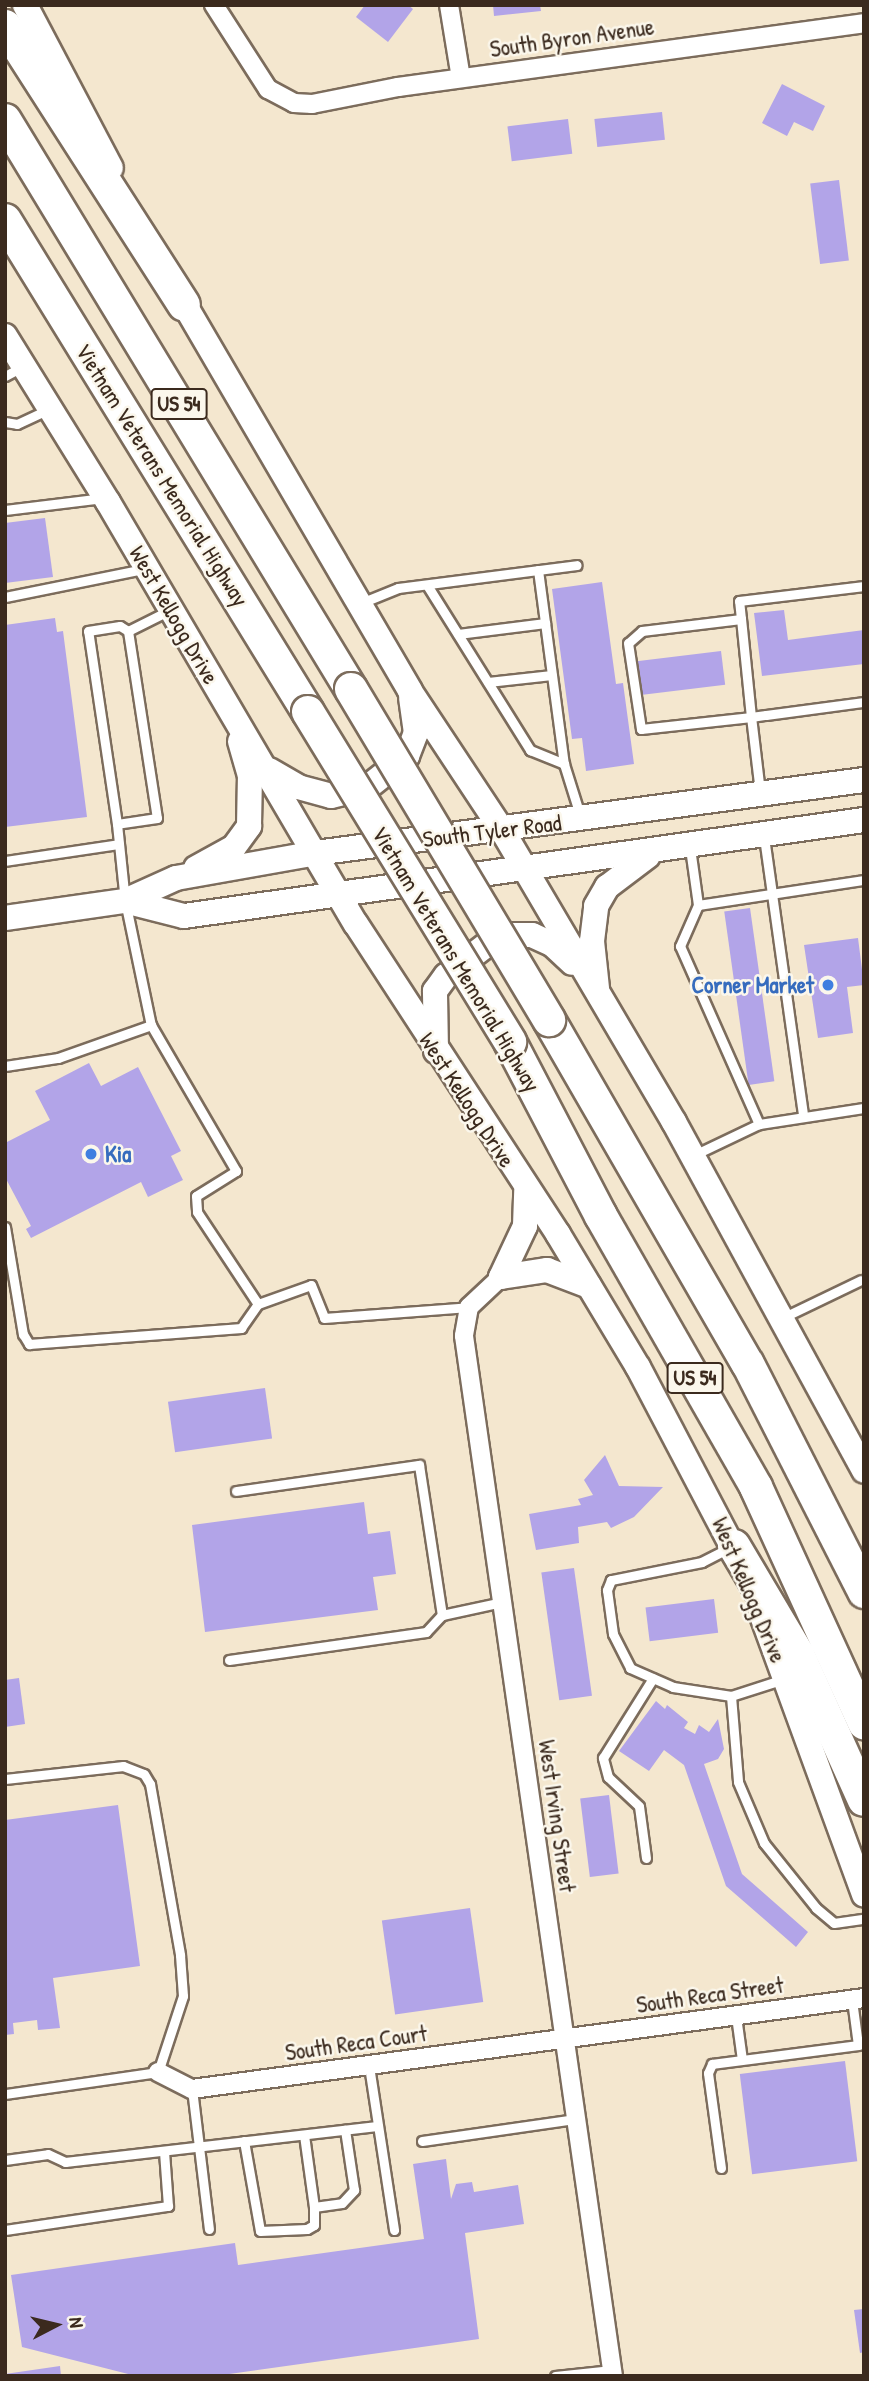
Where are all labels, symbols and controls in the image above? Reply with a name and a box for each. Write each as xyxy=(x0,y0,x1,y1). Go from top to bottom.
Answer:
street label: South Byron Avenue xyxy=(488,13,656,63)
street label: Vietnam Veterans Memorial Highway xyxy=(70,339,254,611)
road number: US 54 xyxy=(149,386,209,422)
street label: West Kellogg Drive xyxy=(123,541,225,689)
street label: South Tyler Road xyxy=(421,809,563,853)
street label: Vietnam Veterans Memorial Highway xyxy=(366,821,546,1097)
place label: Corner Market xyxy=(691,971,814,999)
marker: Corner Market xyxy=(820,977,836,993)
street label: West Kellogg Drive xyxy=(413,1028,521,1172)
place label: Kia xyxy=(105,1140,131,1168)
marker: Kia xyxy=(83,1146,99,1162)
road number: US 54 xyxy=(665,1360,725,1396)
street label: West Kellogg Drive xyxy=(706,1513,792,1667)
street label: West Irving Street xyxy=(533,1738,581,1894)
street label: South Reca Street xyxy=(635,1971,785,2019)
street label: South Reca Court xyxy=(283,2019,429,2067)
north arrow xyxy=(21,2290,91,2360)
text: N xyxy=(63,2316,90,2329)

